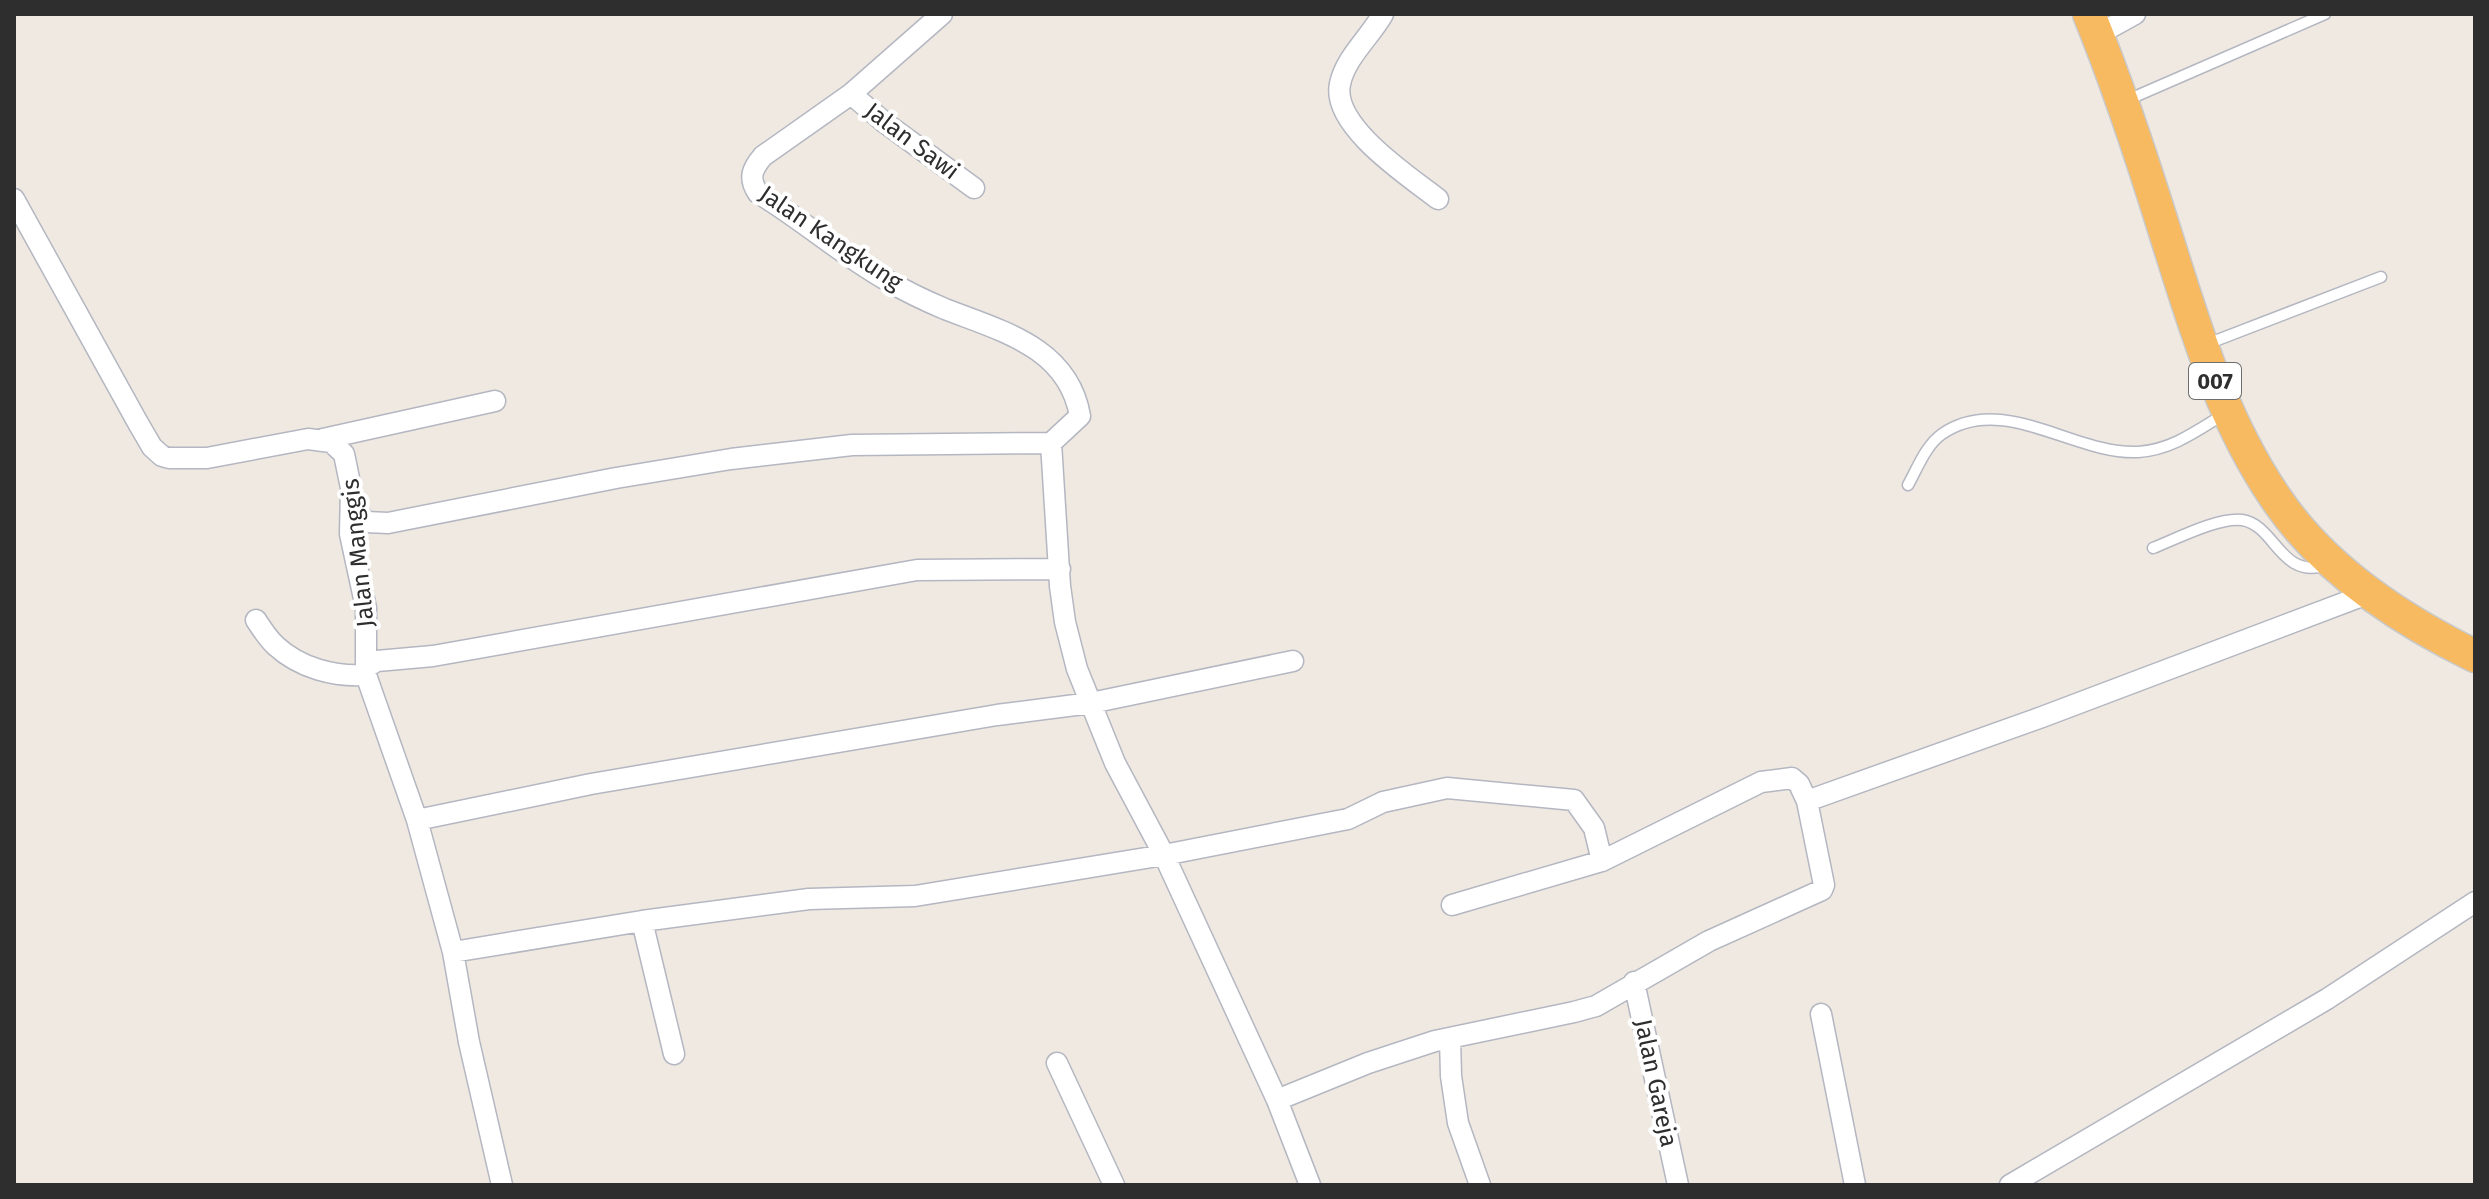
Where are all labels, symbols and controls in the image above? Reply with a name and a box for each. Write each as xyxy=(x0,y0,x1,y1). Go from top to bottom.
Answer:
street label: Jalan Sawi xyxy=(859,97,965,185)
street label: Jalan Kangkung xyxy=(754,180,908,297)
road number: 007 xyxy=(2189,363,2241,399)
street label: Jalan Manggis xyxy=(336,477,380,629)
street label: Jalan Gareja xyxy=(1629,1016,1683,1150)

